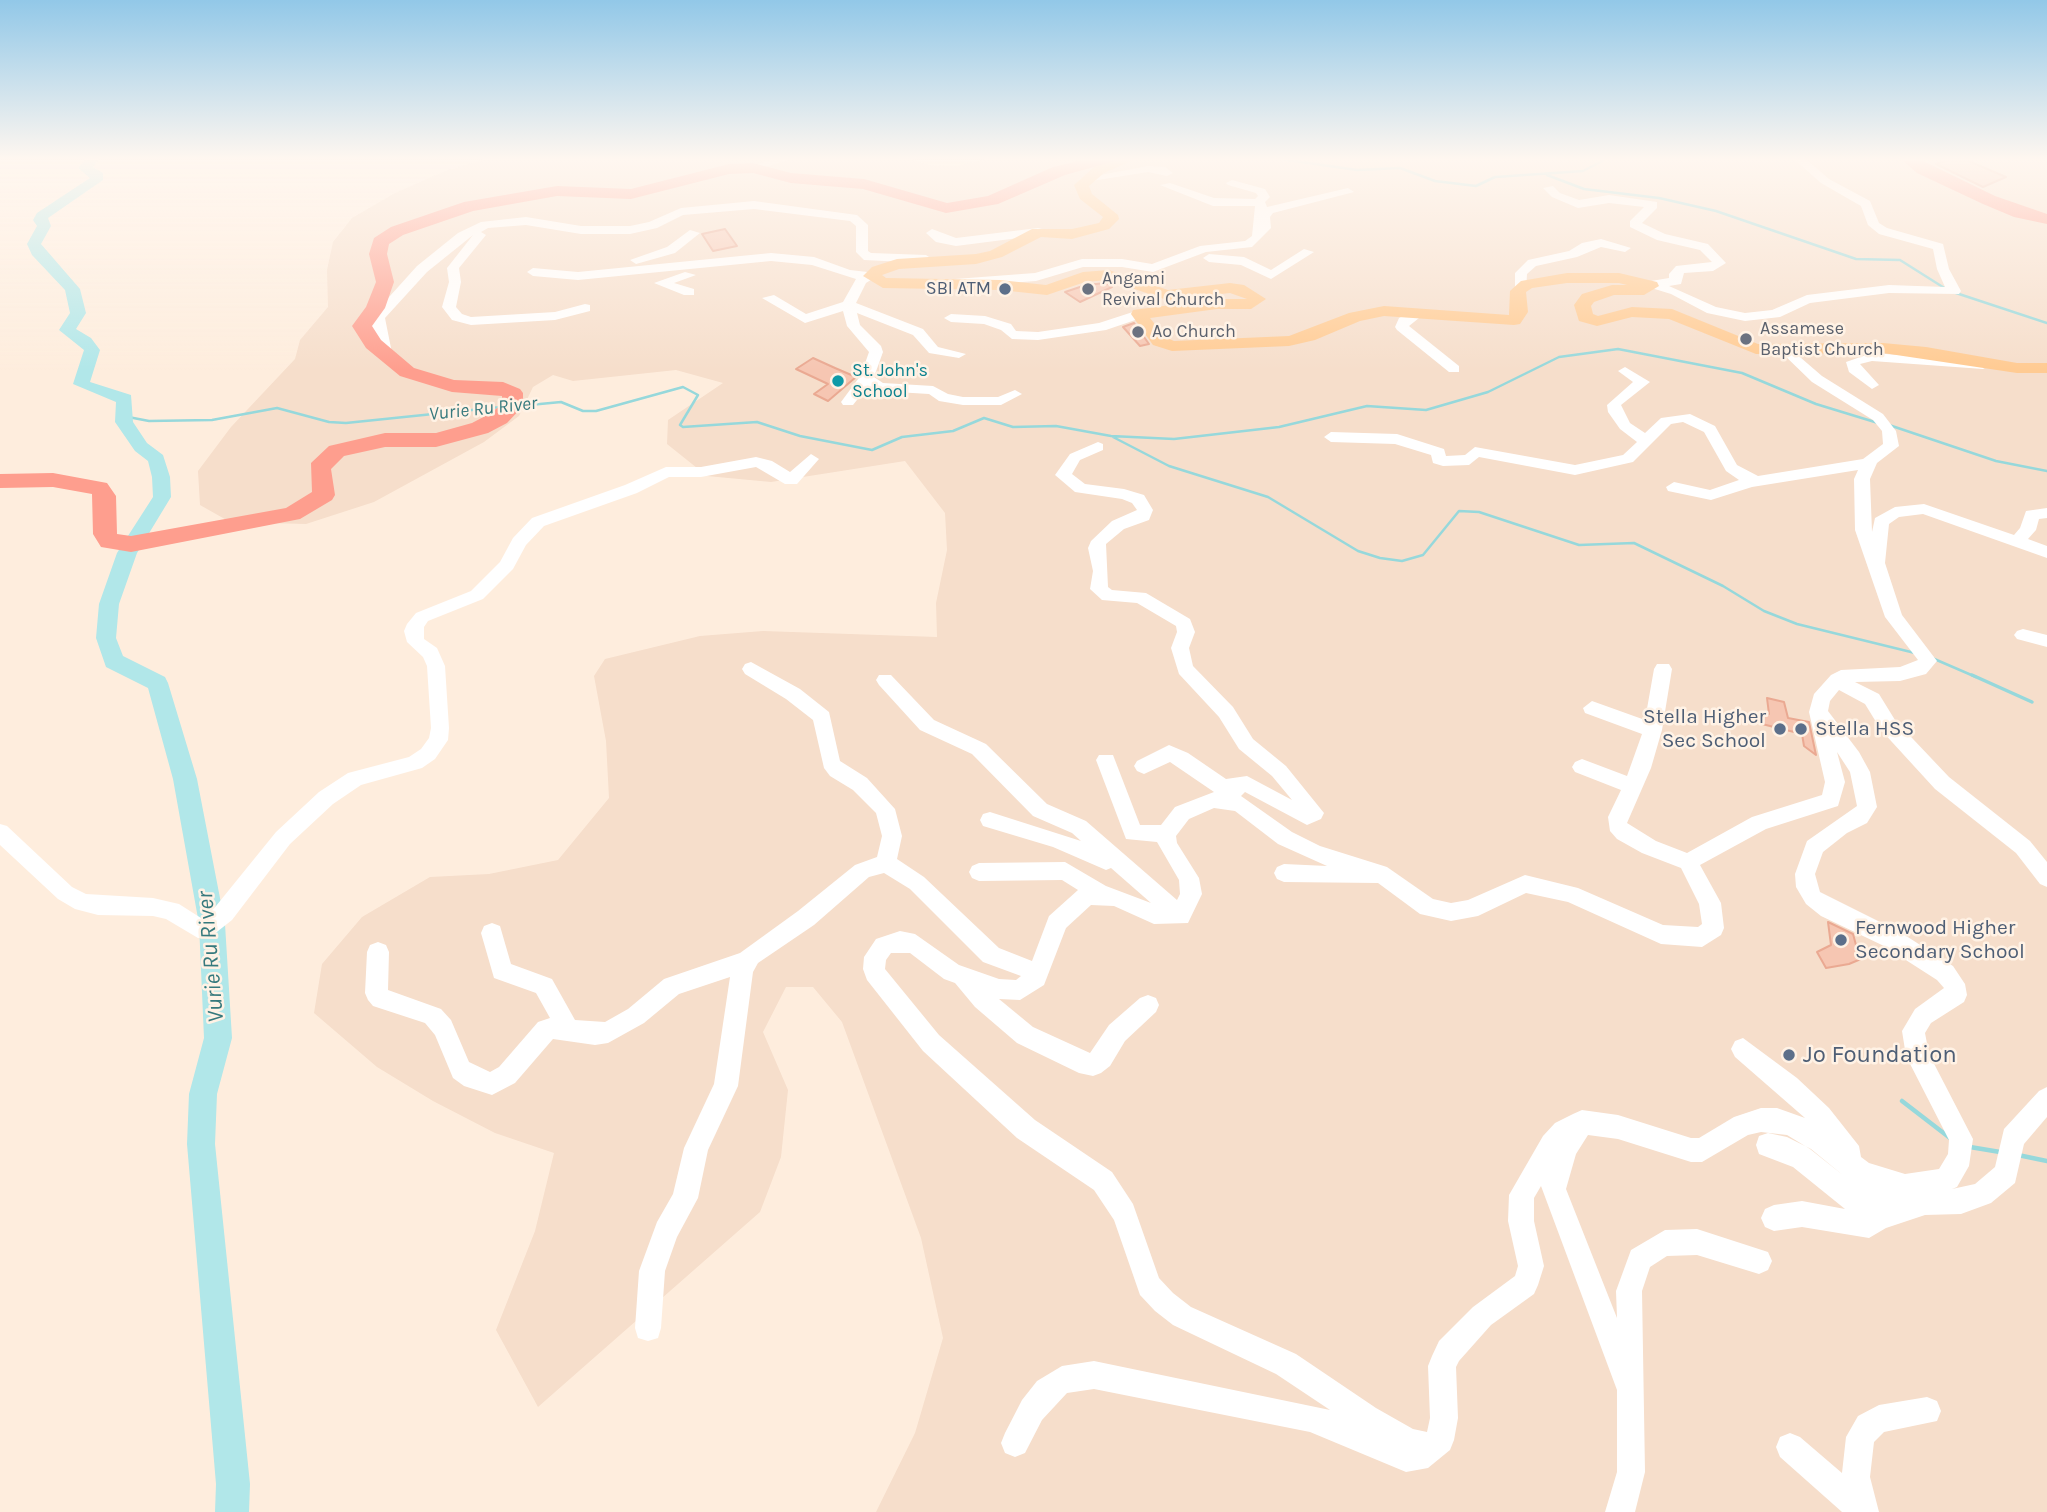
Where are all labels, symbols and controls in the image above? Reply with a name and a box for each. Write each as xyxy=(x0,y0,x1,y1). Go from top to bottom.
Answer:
place label: Angami Revival Church xyxy=(1102,268,1224,310)
place label: SBI ATM xyxy=(926,278,991,300)
marker: SBI ATM xyxy=(997,281,1013,297)
marker: Angami Revival Church xyxy=(1080,281,1096,297)
place label: Assamese Baptist Church xyxy=(1760,318,1884,360)
place label: Ao Church xyxy=(1152,321,1236,343)
marker: Ao Church xyxy=(1130,324,1146,340)
marker: Assamese Baptist Church xyxy=(1738,331,1754,347)
place label: St. John's School xyxy=(852,360,928,402)
marker: St. John's School xyxy=(830,373,846,389)
water label: Vurie Ru River xyxy=(428,392,538,426)
place label: Stella Higher Sec School xyxy=(1643,704,1766,754)
place label: Stella HSS xyxy=(1815,716,1914,742)
marker: Stella Higher Sec School xyxy=(1772,721,1788,737)
marker: Stella HSS xyxy=(1793,721,1809,737)
water label: Vurie Ru River xyxy=(192,890,230,1024)
place label: Fernwood Higher Secondary School xyxy=(1855,915,2025,965)
marker: Fernwood Higher Secondary School xyxy=(1833,932,1849,948)
place label: Jo Foundation xyxy=(1803,1041,1957,1069)
marker: Jo Foundation xyxy=(1781,1047,1797,1063)

